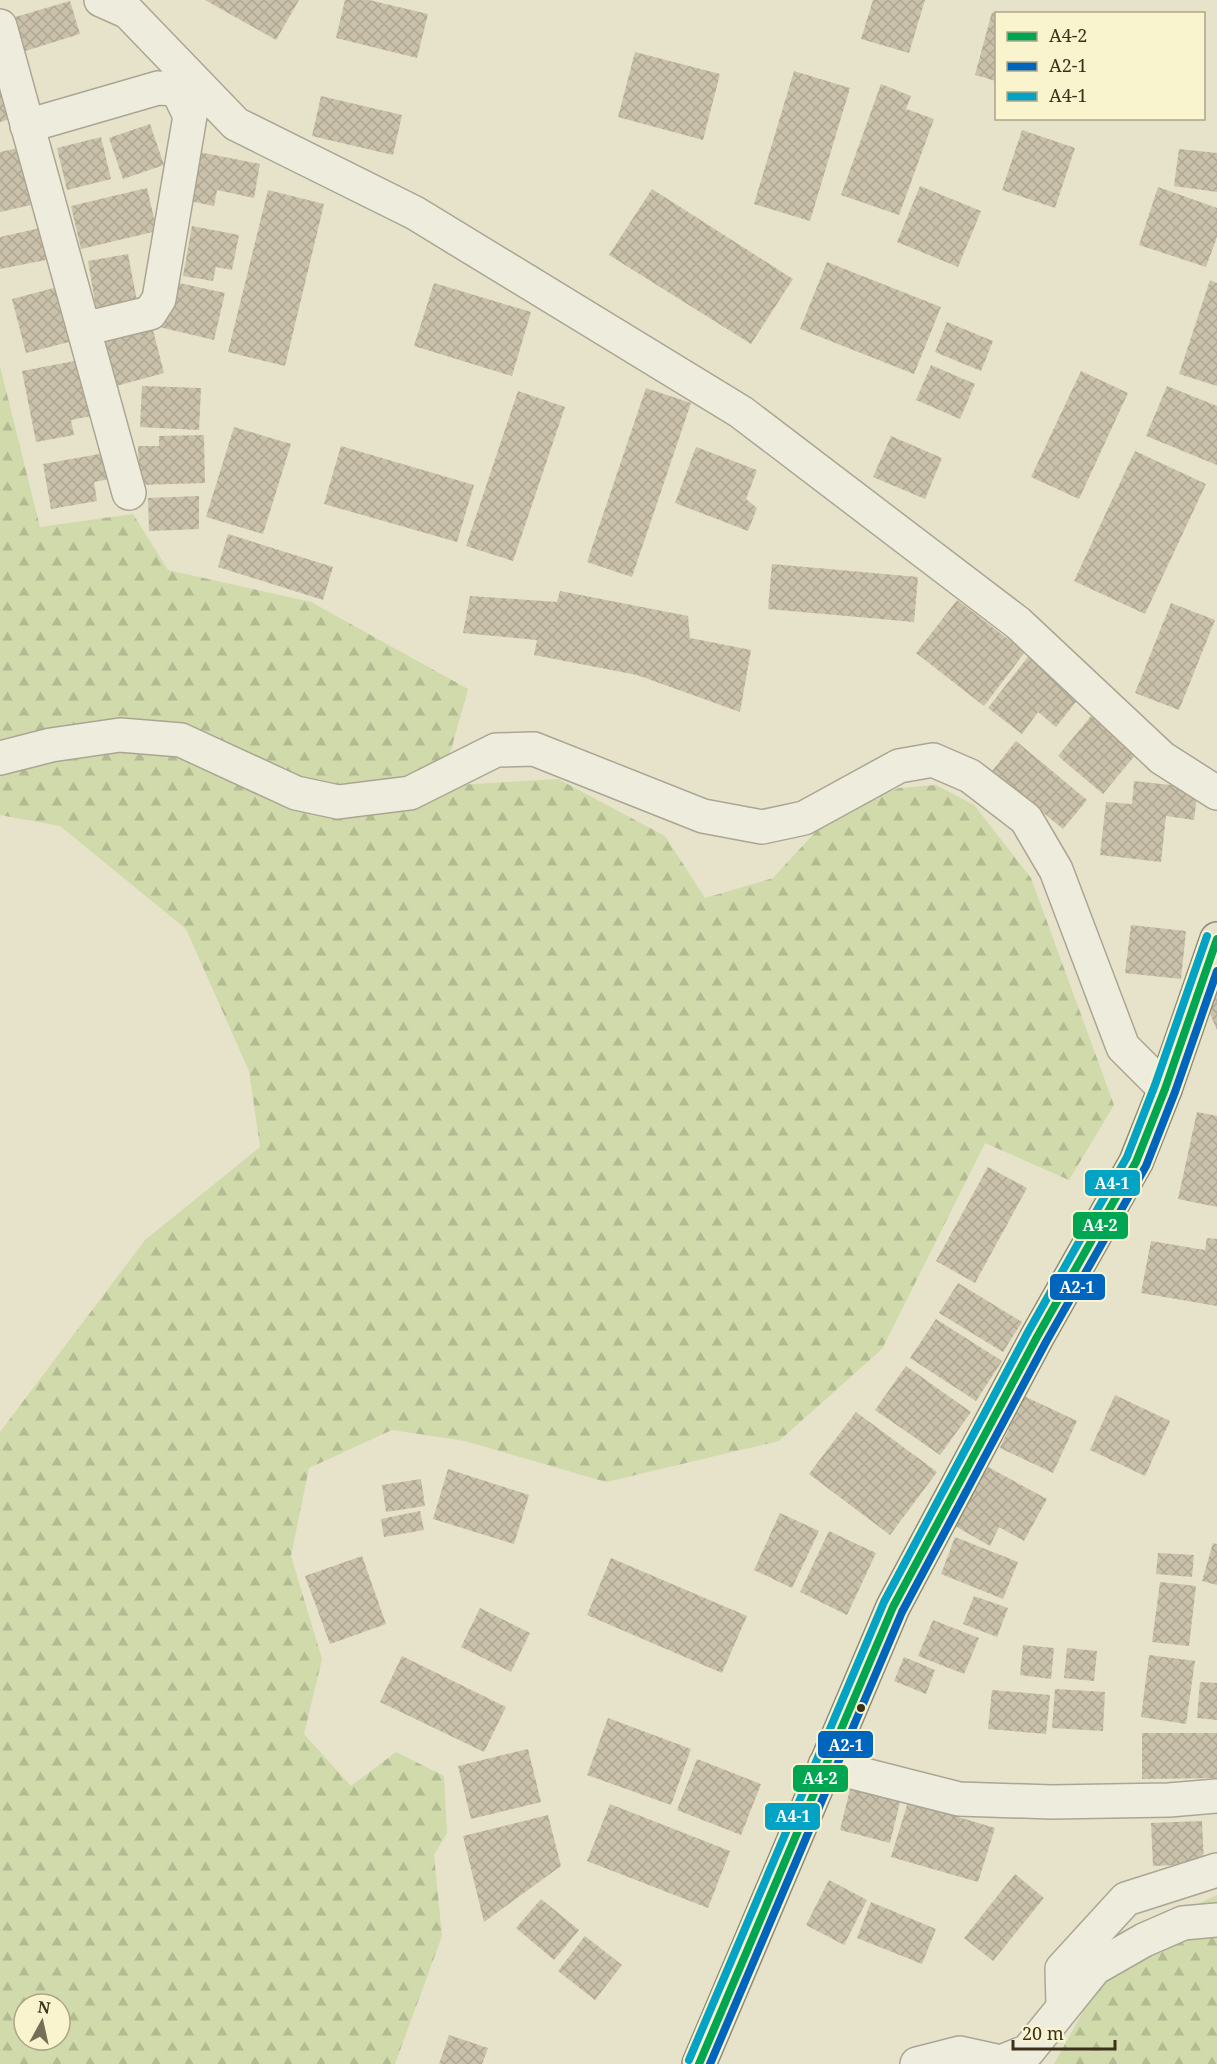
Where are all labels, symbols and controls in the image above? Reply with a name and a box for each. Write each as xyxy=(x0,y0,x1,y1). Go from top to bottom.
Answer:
legend xyxy=(995,12,1205,120)
text: A4-2 xyxy=(1049,23,1087,47)
text: A2-1 xyxy=(1049,53,1087,77)
text: A4-1 xyxy=(1049,83,1087,107)
line badge: A4-1 xyxy=(1084,1169,1141,1197)
text: A4-1 xyxy=(1094,1172,1130,1194)
line badge: A4-2 xyxy=(1072,1211,1129,1240)
text: A4-2 xyxy=(1082,1214,1118,1236)
line badge: A2-1 xyxy=(1049,1273,1106,1301)
text: A2-1 xyxy=(1059,1276,1095,1298)
unlabelled marker xyxy=(855,1702,867,1714)
line badge: A2-1 xyxy=(817,1730,874,1759)
text: A2-1 xyxy=(828,1734,864,1756)
line badge: A4-2 xyxy=(792,1764,849,1793)
text: A4-2 xyxy=(802,1767,838,1789)
line badge: A4-1 xyxy=(764,1802,821,1831)
text: A4-1 xyxy=(775,1805,811,1827)
north arrow xyxy=(12,1992,72,2052)
text: N xyxy=(36,1995,52,2019)
scale bar xyxy=(1013,2013,1115,2051)
text: 20 m xyxy=(1022,2021,1064,2045)

